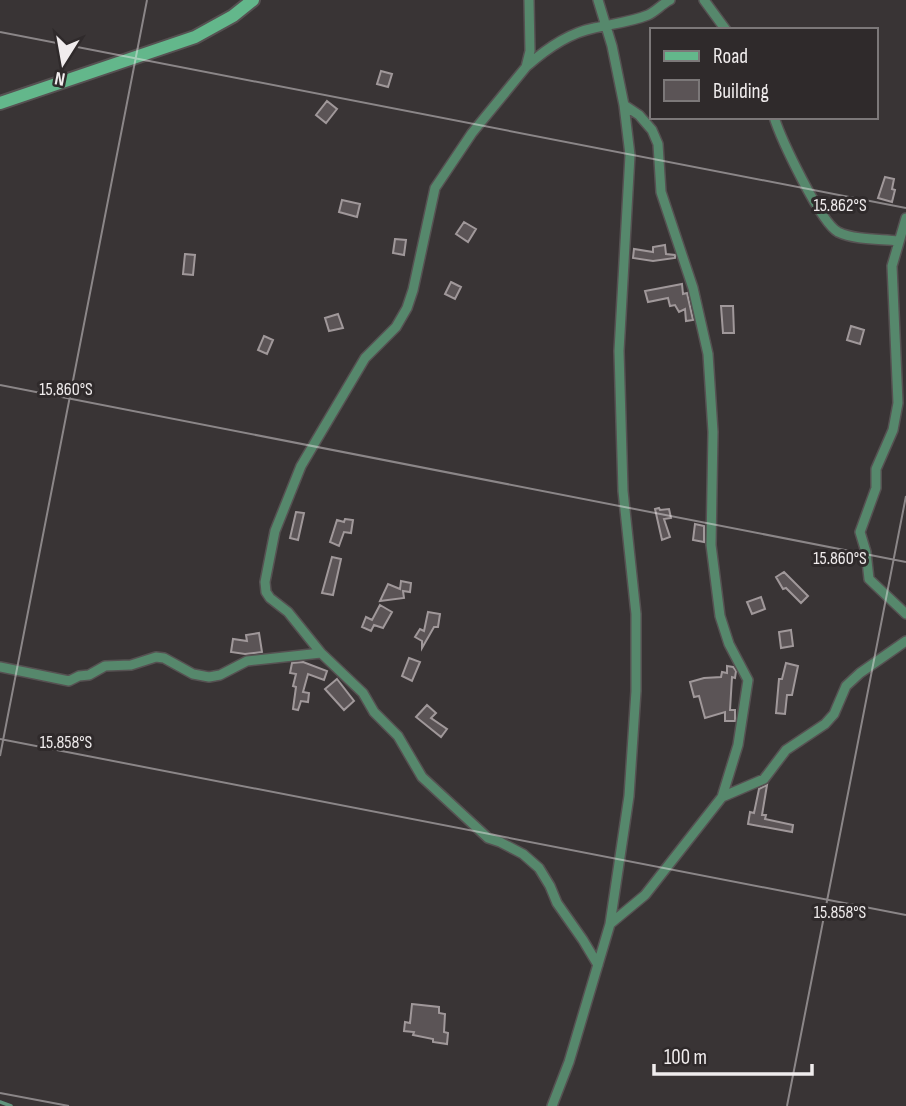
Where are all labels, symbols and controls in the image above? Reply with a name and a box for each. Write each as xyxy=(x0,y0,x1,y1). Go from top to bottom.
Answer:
north arrow xyxy=(28,28,98,98)
legend xyxy=(650,28,878,119)
text: Road xyxy=(713,44,748,69)
text: N xyxy=(53,66,67,90)
text: Building xyxy=(713,79,769,104)
text: 15.862°S xyxy=(813,195,867,216)
text: 15.860°S xyxy=(39,379,93,400)
text: 15.860°S xyxy=(813,548,867,569)
text: 15.858°S xyxy=(40,732,93,753)
text: 15.858°S xyxy=(814,902,867,923)
scale bar xyxy=(654,1032,811,1076)
text: 100 m xyxy=(664,1045,707,1070)

